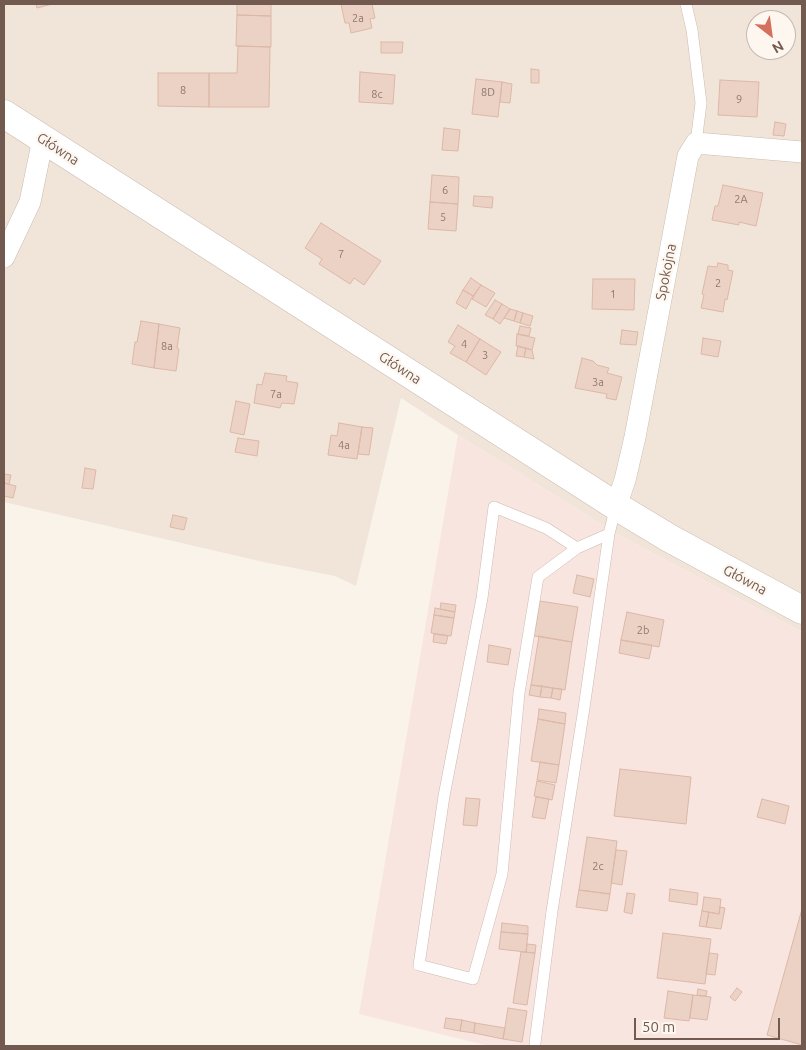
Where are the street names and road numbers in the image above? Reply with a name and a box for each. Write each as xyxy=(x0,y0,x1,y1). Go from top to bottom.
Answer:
street label: Główna xyxy=(34,129,82,169)
street label: Spokojna xyxy=(652,242,680,302)
street label: Główna xyxy=(376,348,424,388)
street label: Główna xyxy=(720,561,770,599)

